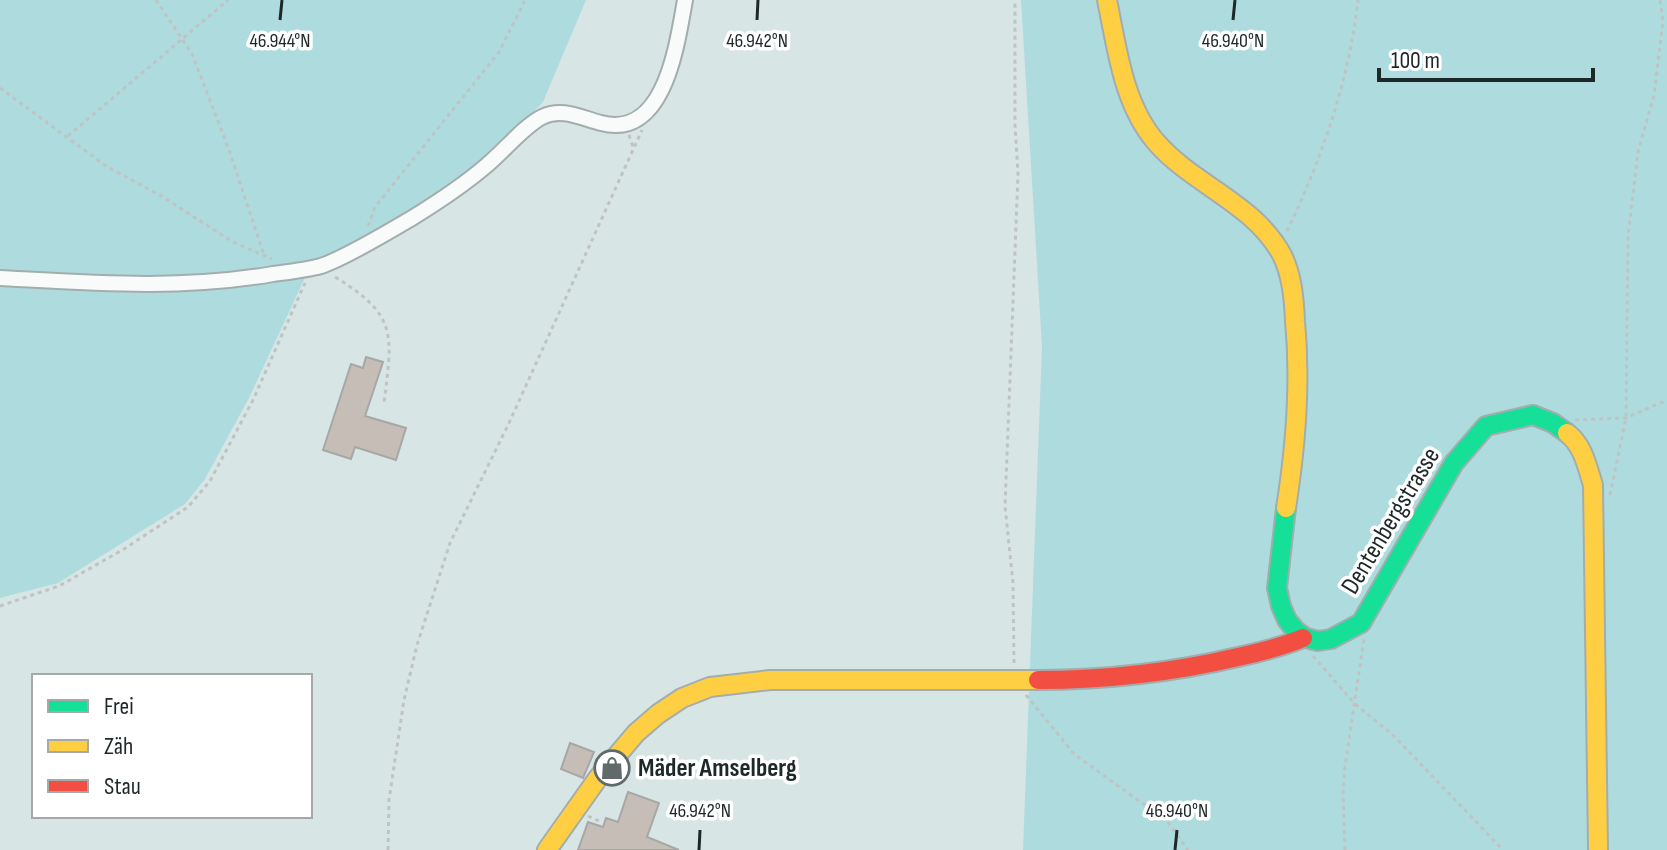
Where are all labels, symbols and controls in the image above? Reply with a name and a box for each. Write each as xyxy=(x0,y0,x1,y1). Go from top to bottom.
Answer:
text: 46.944°N xyxy=(249,29,311,53)
text: 46.942°N xyxy=(726,29,788,53)
text: 46.940°N xyxy=(1202,29,1264,53)
scale bar xyxy=(1379,32,1593,82)
text: 100 m xyxy=(1391,46,1440,75)
street label: Dentenbergstrasse xyxy=(1335,442,1447,600)
legend xyxy=(32,674,312,818)
text: Frei xyxy=(104,692,134,721)
text: Zäh xyxy=(104,732,133,761)
shop icon: Mäder Amselberg xyxy=(593,749,631,787)
place label: Mäder Amselberg xyxy=(638,753,797,784)
text: Stau xyxy=(104,772,141,801)
text: 46.942°N xyxy=(669,799,731,823)
text: 46.940°N xyxy=(1146,799,1208,823)

